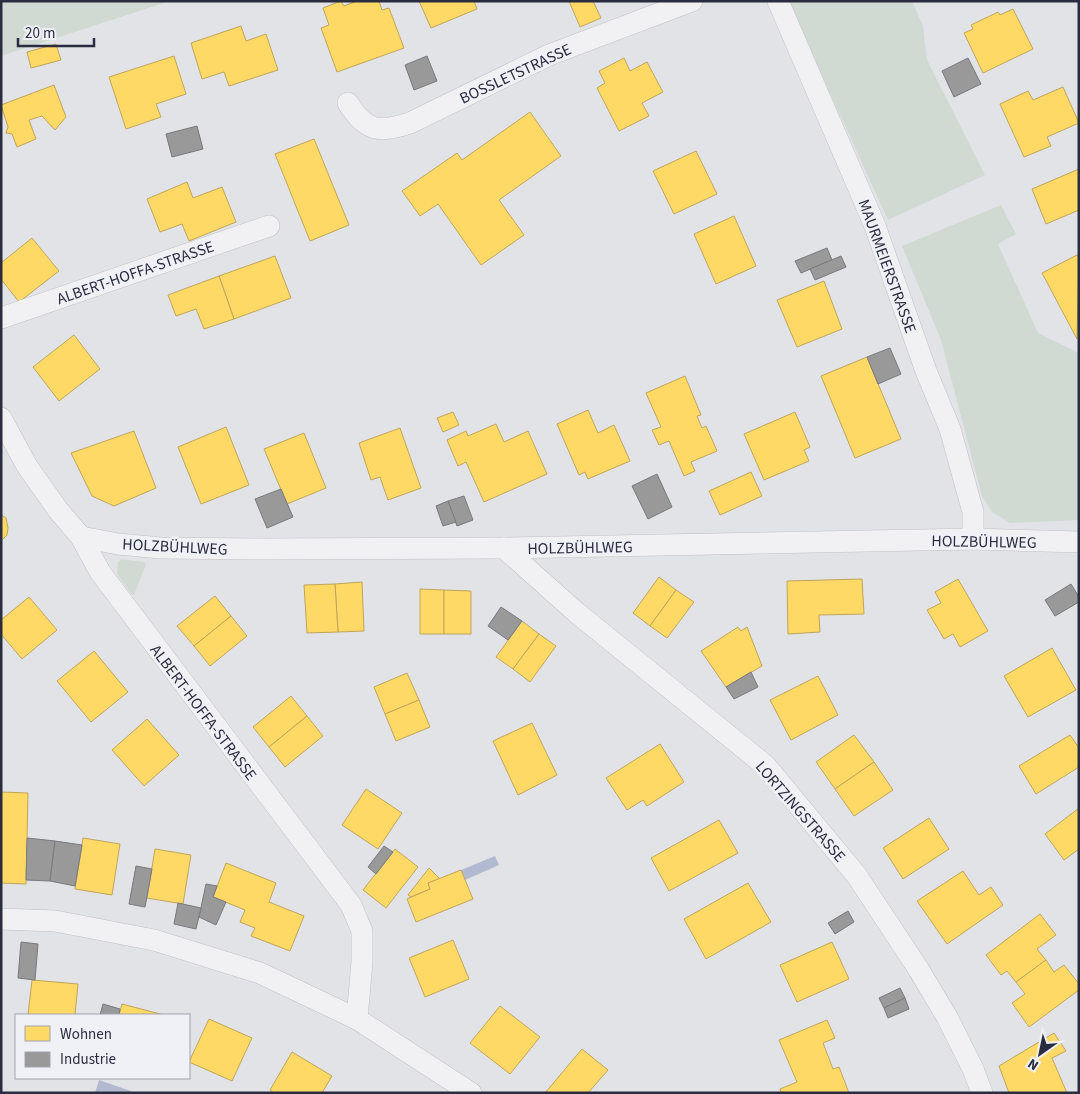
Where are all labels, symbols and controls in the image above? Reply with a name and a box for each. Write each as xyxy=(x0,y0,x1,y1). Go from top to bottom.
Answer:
scale bar xyxy=(18,15,94,47)
text: 20 m xyxy=(25,23,55,44)
street label: BOSSLETSTRASSE xyxy=(456,38,575,109)
street label: MAURMEIERSTRASSE xyxy=(853,196,921,336)
street label: ALBERT-HOFFA-STRASSE xyxy=(54,236,217,310)
street label: HOLZBÜHLWEG xyxy=(931,530,1037,554)
street label: HOLZBÜHLWEG xyxy=(122,533,228,561)
street label: HOLZBÜHLWEG xyxy=(527,536,633,560)
street label: ALBERT-HOFFA-STRASSE xyxy=(145,640,262,785)
street label: LORTZINGSTRASSE xyxy=(750,756,850,867)
legend xyxy=(15,1014,190,1079)
text: Wohnen xyxy=(60,1024,112,1045)
north arrow xyxy=(1015,1029,1065,1079)
text: Industrie xyxy=(60,1049,116,1070)
text: N xyxy=(1024,1053,1043,1075)

